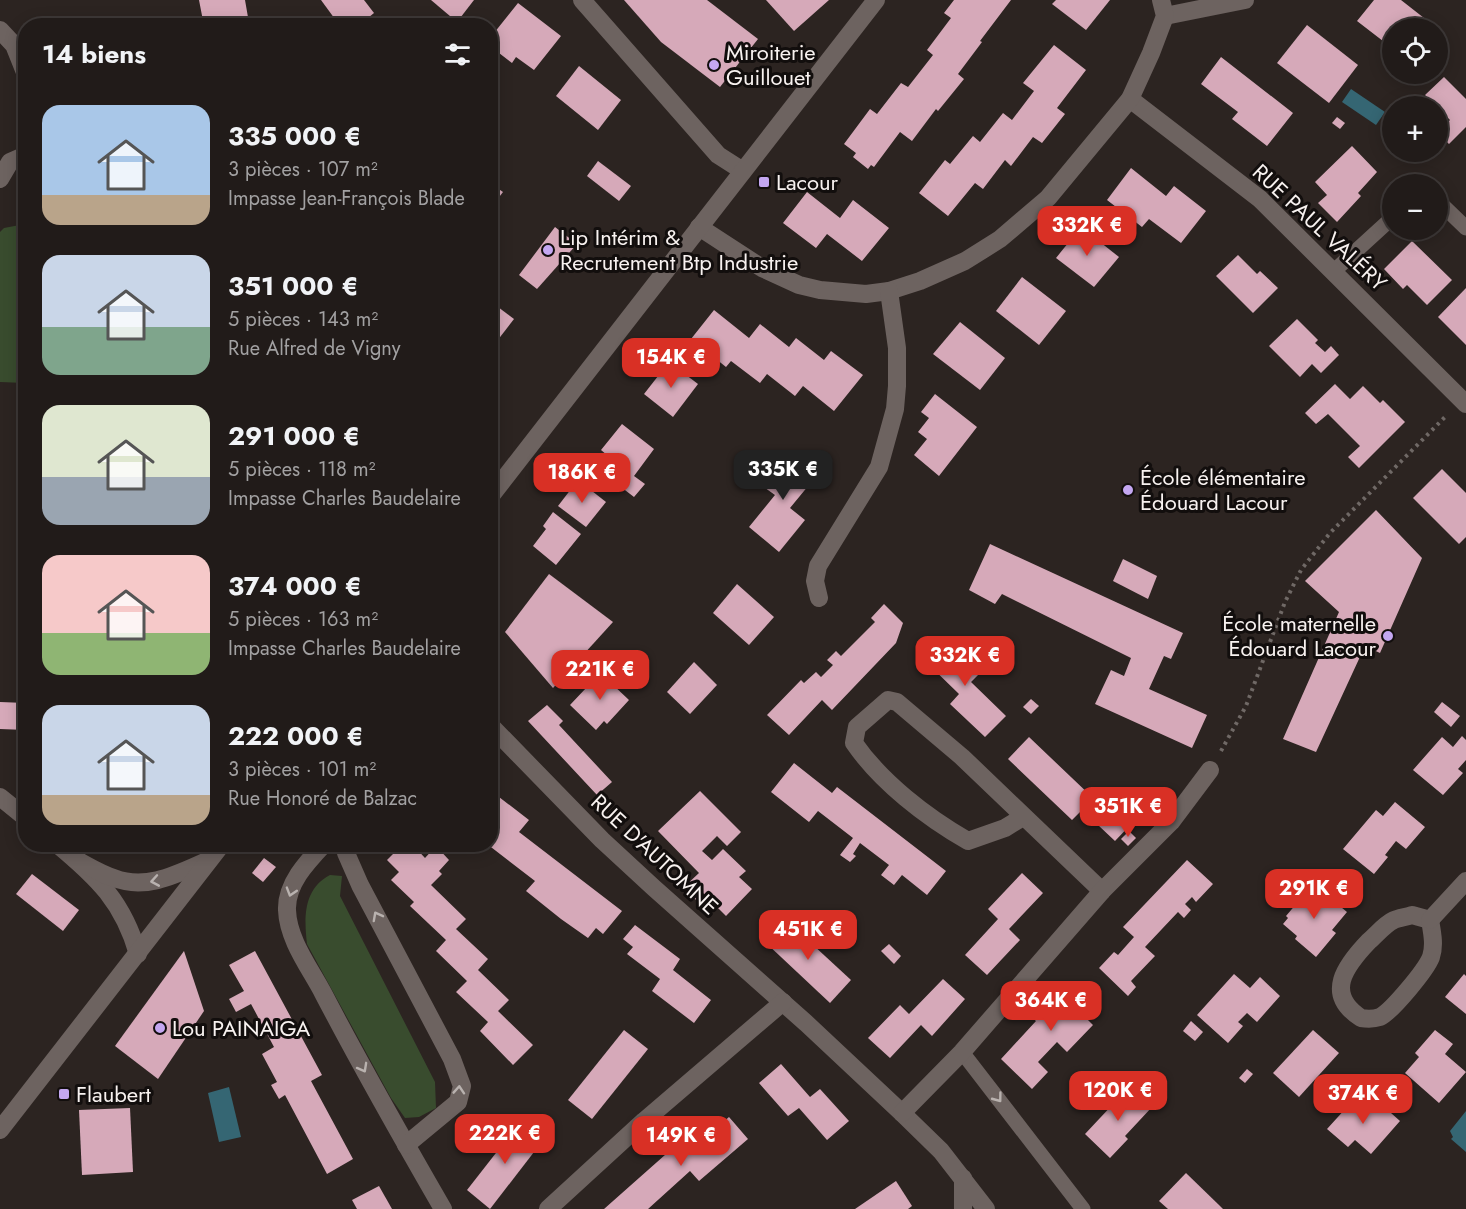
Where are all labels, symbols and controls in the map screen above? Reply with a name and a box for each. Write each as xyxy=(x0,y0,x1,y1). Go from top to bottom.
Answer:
map controls xyxy=(1382,18,1448,240)
button: locate xyxy=(1382,18,1448,84)
text: 14 biens xyxy=(42,35,146,73)
place label: Miroiterie Guillouet xyxy=(726,36,816,93)
icon: filters xyxy=(441,38,474,71)
marker: Miroiterie Guillouet xyxy=(707,58,721,72)
button: + xyxy=(1382,96,1448,162)
text: 335 000 € xyxy=(228,117,361,155)
icon: home xyxy=(90,129,162,201)
text: 3 pièces · 107 m² xyxy=(228,155,378,184)
street label: RUE PAUL VALÉRY xyxy=(1246,156,1395,298)
place label: Lacour xyxy=(776,166,839,198)
button: − xyxy=(1382,174,1448,240)
marker: Lacour xyxy=(757,175,771,189)
text: Impasse Jean-François Blade xyxy=(228,184,465,213)
pin: 332K € xyxy=(1038,206,1136,257)
text: 332K € xyxy=(1051,211,1123,240)
place label: Lip Intérim & Recrutement Btp Industrie xyxy=(560,221,798,278)
marker: Lip Intérim & Recrutement Btp Industrie xyxy=(541,243,555,257)
text: 351 000 € xyxy=(228,267,358,305)
icon: home xyxy=(90,279,162,351)
text: 5 pièces · 143 m² xyxy=(228,305,378,334)
text: Rue Alfred de Vigny xyxy=(228,334,400,363)
pin: 154K € xyxy=(622,338,720,389)
text: 154K € xyxy=(636,343,706,372)
text: 291 000 € xyxy=(228,417,360,455)
icon: home xyxy=(90,429,162,501)
pin: 335K € xyxy=(734,450,832,501)
pin: 186K € xyxy=(533,453,631,504)
text: 5 pièces · 118 m² xyxy=(228,455,376,484)
text: 335K € xyxy=(748,455,818,484)
text: 186K € xyxy=(547,458,617,487)
place label: École élémentaire Édouard Lacour xyxy=(1140,461,1306,518)
marker: École élémentaire Édouard Lacour xyxy=(1121,483,1135,497)
text: Impasse Charles Baudelaire xyxy=(228,484,461,513)
text: 374 000 € xyxy=(228,567,362,605)
icon: home xyxy=(90,579,162,651)
text: 5 pièces · 163 m² xyxy=(228,605,378,634)
place label: École maternelle Édouard Lacour xyxy=(1222,607,1376,664)
marker: École maternelle Édouard Lacour xyxy=(1381,629,1395,643)
text: Impasse Charles Baudelaire xyxy=(228,634,461,663)
pin: 332K € xyxy=(916,636,1014,687)
text: 332K € xyxy=(929,641,1001,670)
pin: 221K € xyxy=(551,650,649,701)
text: 221K € xyxy=(565,655,635,684)
text: 222 000 € xyxy=(228,717,363,755)
icon: home xyxy=(90,729,162,801)
text: 3 pièces · 101 m² xyxy=(228,755,376,784)
text: Rue Honoré de Balzac xyxy=(228,784,417,813)
street label: RUE D'AUTOMNE xyxy=(584,786,726,922)
pin: 351K € xyxy=(1079,787,1177,838)
text: 351K € xyxy=(1094,792,1162,821)
pin: 291K € xyxy=(1265,869,1363,920)
one-way arrow xyxy=(150,874,160,886)
text: 291K € xyxy=(1279,874,1349,903)
one-way arrow xyxy=(286,886,298,897)
pin: 451K € xyxy=(759,910,857,961)
one-way arrow xyxy=(372,911,384,922)
text: 451K € xyxy=(773,915,843,944)
pin: 364K € xyxy=(1002,981,1100,1032)
text: 364K € xyxy=(1015,986,1087,1015)
place label: Lou PAINAIGA xyxy=(172,1012,311,1044)
marker: Lou PAINAIGA xyxy=(153,1021,167,1035)
one-way arrow xyxy=(356,1062,367,1072)
pin: 120K € xyxy=(1069,1071,1167,1122)
pin: 374K € xyxy=(1314,1074,1412,1125)
text: 120K € xyxy=(1083,1076,1153,1105)
place label: Flaubert xyxy=(76,1078,152,1110)
text: 374K € xyxy=(1327,1079,1399,1108)
one-way arrow xyxy=(453,1086,466,1095)
marker: Flaubert xyxy=(57,1087,71,1101)
one-way arrow xyxy=(991,1091,1002,1102)
pin: 222K € xyxy=(456,1114,554,1165)
pin: 149K € xyxy=(632,1116,730,1167)
text: 222K € xyxy=(469,1119,541,1148)
text: 149K € xyxy=(646,1121,716,1150)

